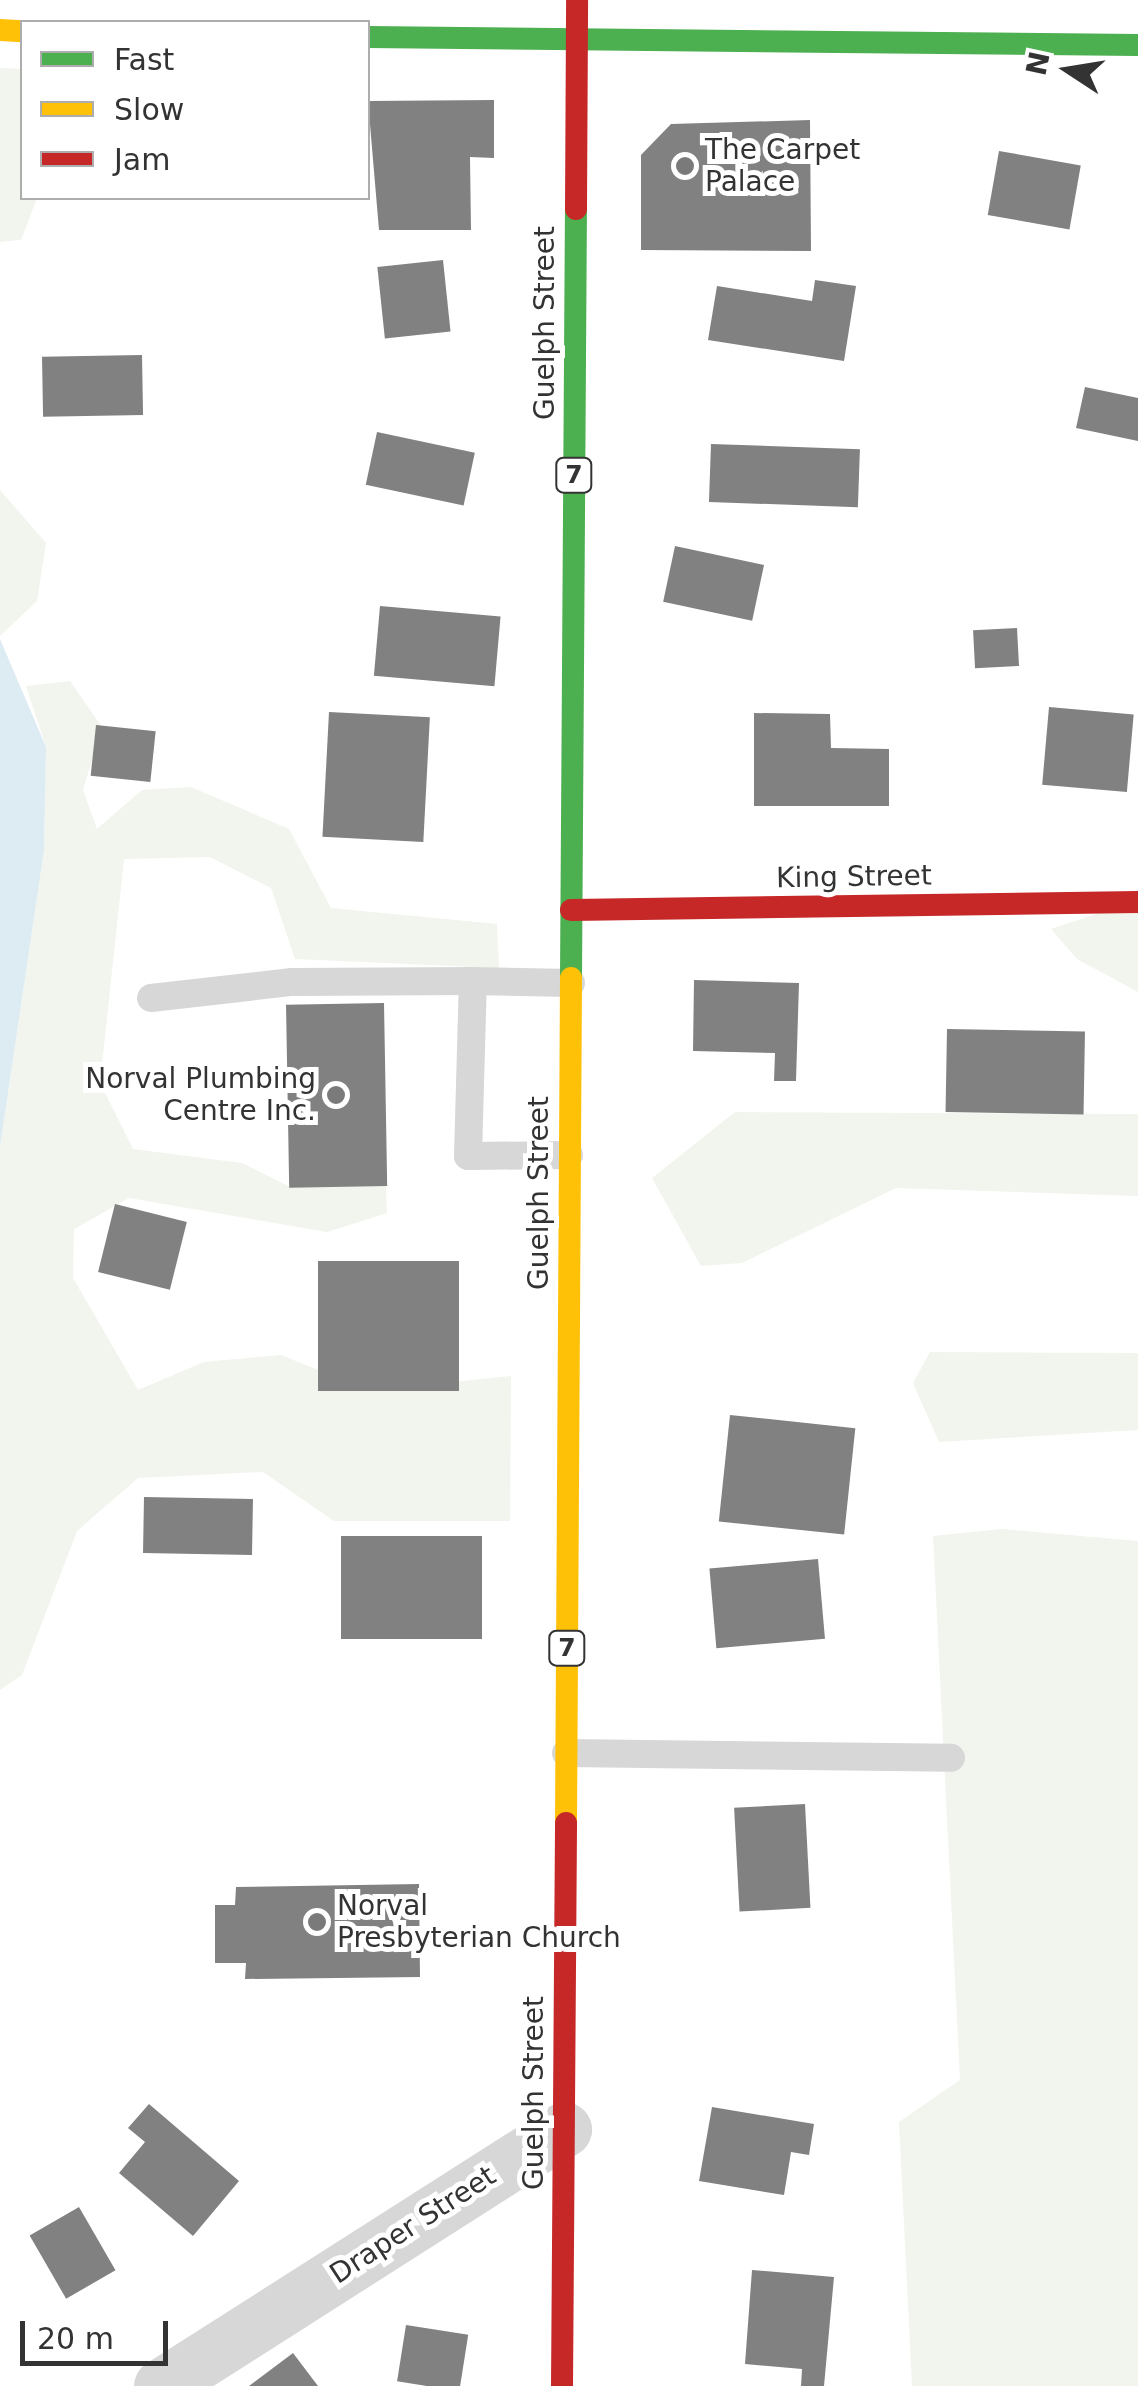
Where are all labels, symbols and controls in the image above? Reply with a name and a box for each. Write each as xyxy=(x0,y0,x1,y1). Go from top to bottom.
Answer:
legend xyxy=(20,20,370,200)
north arrow xyxy=(1018,20,1118,120)
text: Fast xyxy=(114,42,174,77)
text: N xyxy=(1020,49,1057,79)
text: Slow xyxy=(114,92,184,127)
place label: The Carpet Palace xyxy=(705,133,860,199)
text: Jam xyxy=(114,142,170,177)
marker: The Carpet Palace xyxy=(674,155,696,177)
street label: Guelph Street xyxy=(528,226,562,420)
road number: 7 xyxy=(554,455,594,495)
street label: King Street xyxy=(776,859,932,895)
place label: Norval Plumbing Centre Inc. xyxy=(85,1062,316,1128)
marker: Norval Plumbing Centre Inc. xyxy=(325,1084,347,1106)
street label: Guelph Street xyxy=(522,1096,556,1290)
road number: 7 xyxy=(547,1628,587,1668)
place label: Norval Presbyterian Church xyxy=(337,1889,621,1955)
marker: Norval Presbyterian Church xyxy=(306,1911,328,1933)
street label: Guelph Street xyxy=(517,1996,551,2190)
street label: Draper Street xyxy=(324,2159,502,2291)
scale bar xyxy=(25,2301,172,2363)
text: 20 m xyxy=(37,2321,114,2356)

